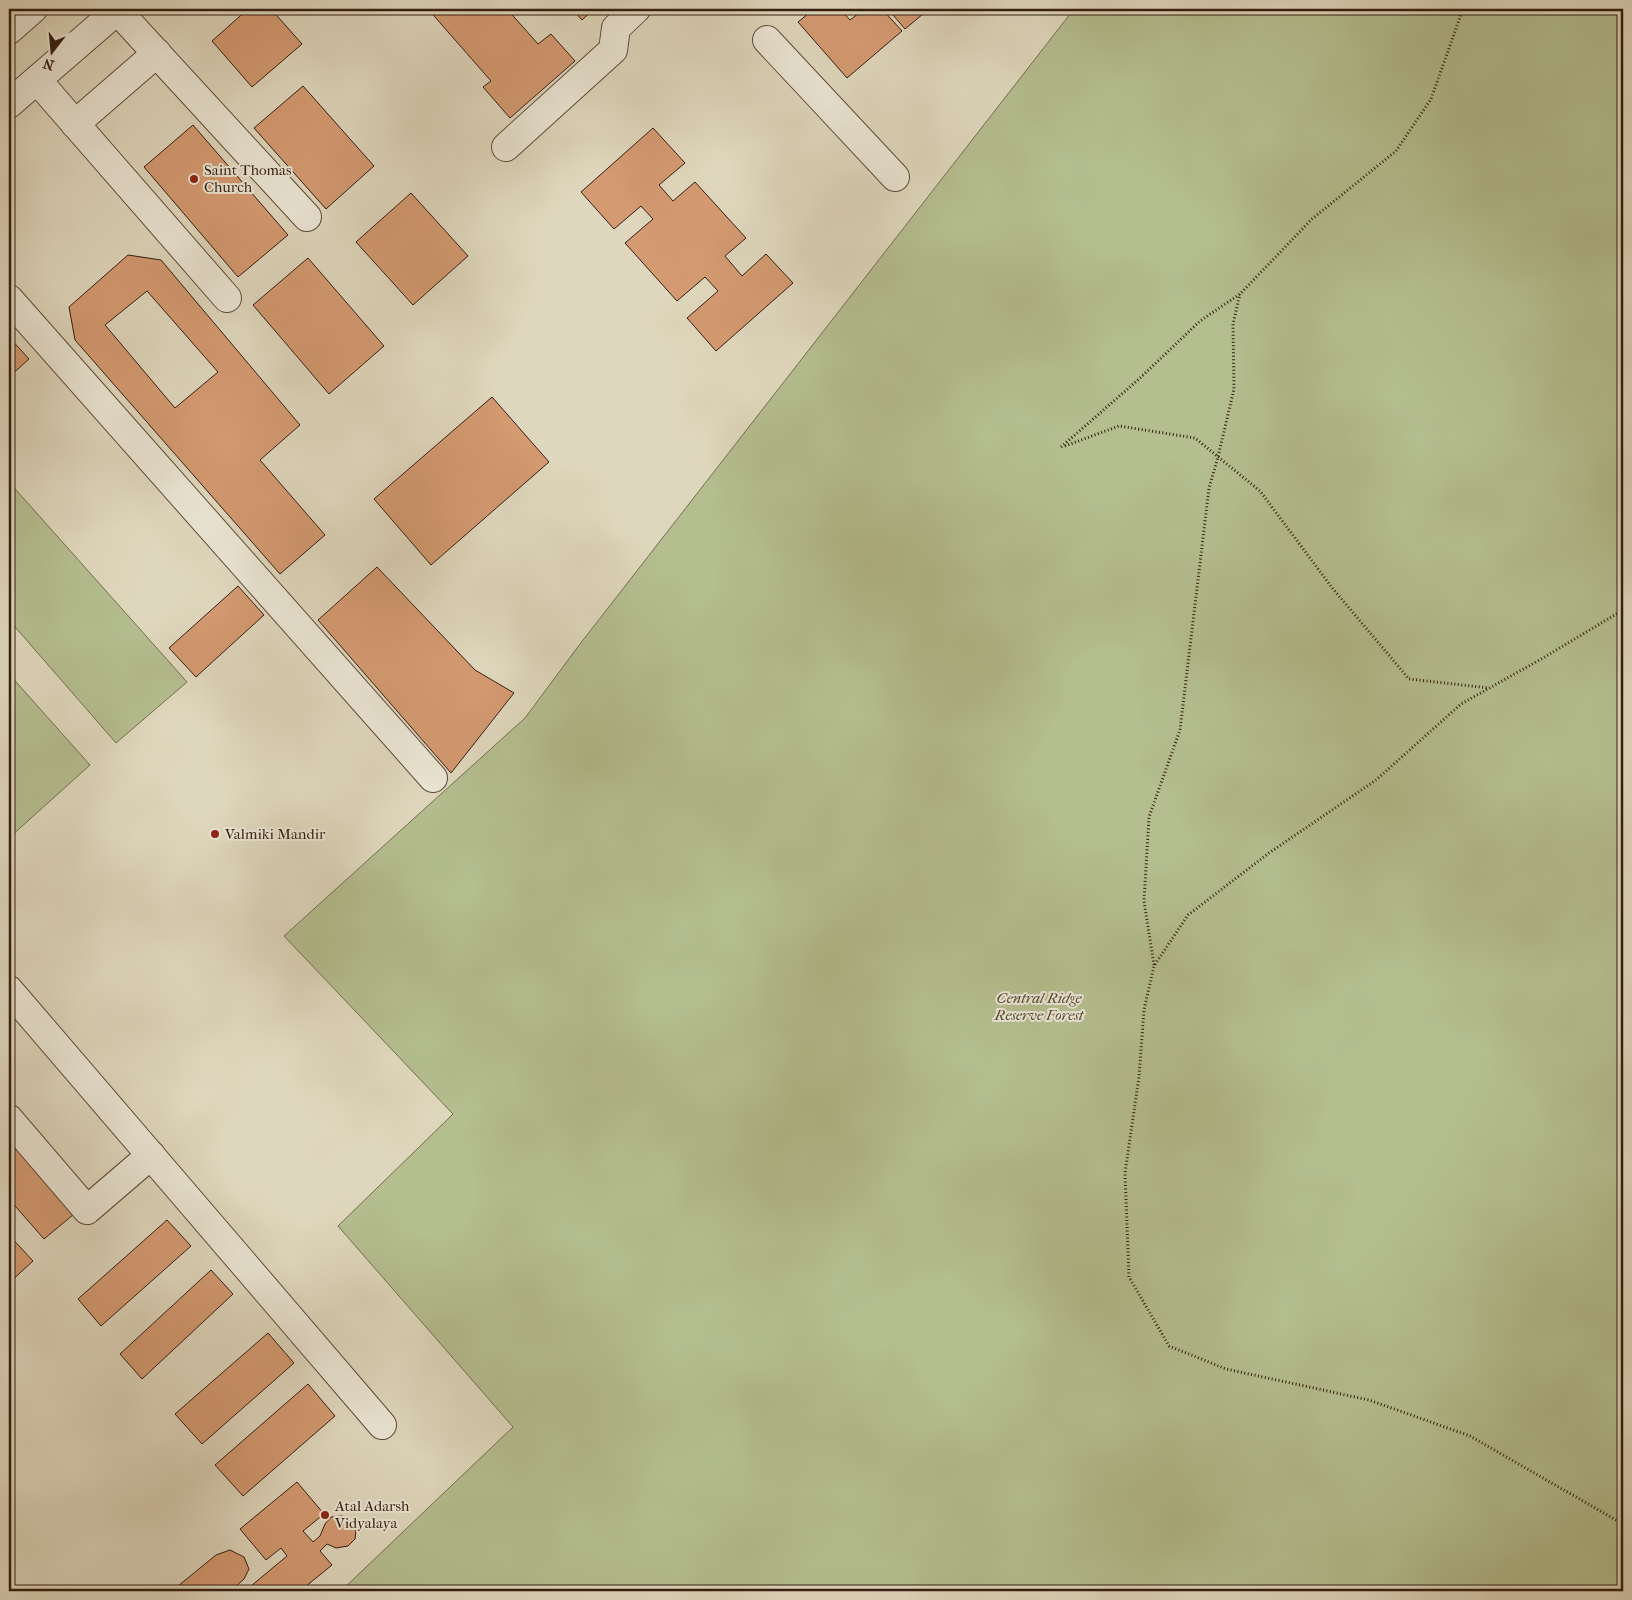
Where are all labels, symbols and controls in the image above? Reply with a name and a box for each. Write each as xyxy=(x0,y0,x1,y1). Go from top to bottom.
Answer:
north arrow xyxy=(28,28,78,78)
text: N xyxy=(41,54,56,74)
place label: Saint Thomas Church xyxy=(204,161,292,196)
marker: Saint Thomas Church xyxy=(188,173,200,185)
place label: Valmiki Mandir xyxy=(224,825,326,843)
marker: Valmiki Mandir xyxy=(209,828,221,840)
park label: Central Ridge Reserve Forest xyxy=(994,989,1085,1024)
place label: Atal Adarsh Vidyalaya xyxy=(334,1497,410,1532)
marker: Atal Adarsh Vidyalaya xyxy=(319,1509,331,1521)

